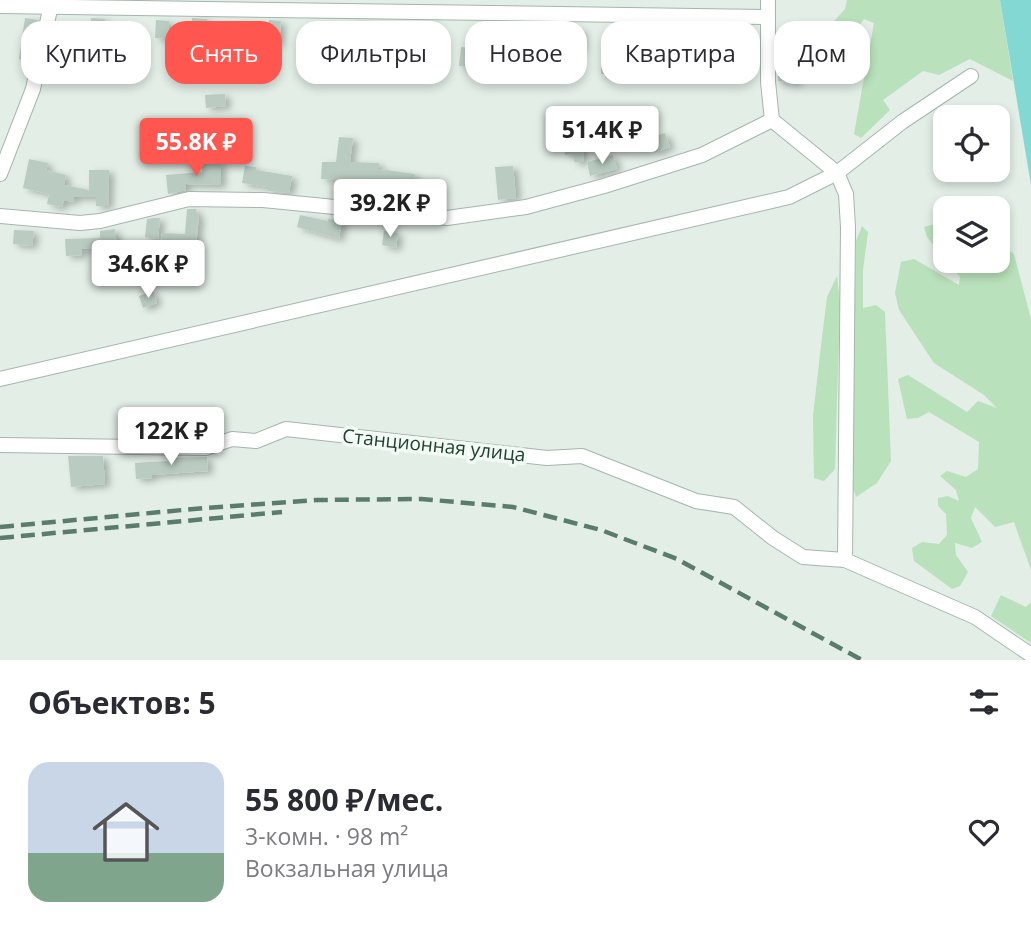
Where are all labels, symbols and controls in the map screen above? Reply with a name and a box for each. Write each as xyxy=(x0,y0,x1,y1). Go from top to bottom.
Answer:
chip: Купить xyxy=(21,21,151,84)
chip: Снять xyxy=(165,21,282,84)
chip: Фильтры xyxy=(296,21,451,84)
chip: Новое xyxy=(465,21,587,84)
chip: Квартира xyxy=(601,21,760,84)
chip: Дом xyxy=(774,21,870,84)
map controls xyxy=(933,105,1010,273)
button: locate xyxy=(933,105,1010,182)
pin: 51.4K ₽ xyxy=(537,106,667,166)
text: 51.4K ₽ xyxy=(562,113,642,145)
pin: 55.8K ₽ xyxy=(131,118,261,178)
text: 55.8K ₽ xyxy=(156,125,236,157)
pin: 39.2K ₽ xyxy=(325,180,455,239)
text: 39.2K ₽ xyxy=(350,186,430,218)
button: layers xyxy=(933,196,1010,273)
pin: 34.6K ₽ xyxy=(83,240,213,300)
text: 34.6K ₽ xyxy=(108,247,188,279)
pin: 122K ₽ xyxy=(114,407,228,467)
text: 122K ₽ xyxy=(134,414,208,446)
street label: Станционная улица xyxy=(341,422,527,468)
text: Объектов: 5 xyxy=(28,682,216,723)
icon: filters xyxy=(965,683,1003,721)
text: 55 800 ₽/мес. xyxy=(245,779,443,820)
icon: home xyxy=(84,790,168,874)
icon: heart xyxy=(965,813,1003,851)
text: 3-комн. · 98 m² xyxy=(245,820,408,852)
text: Вокзальная улица xyxy=(245,852,449,884)

